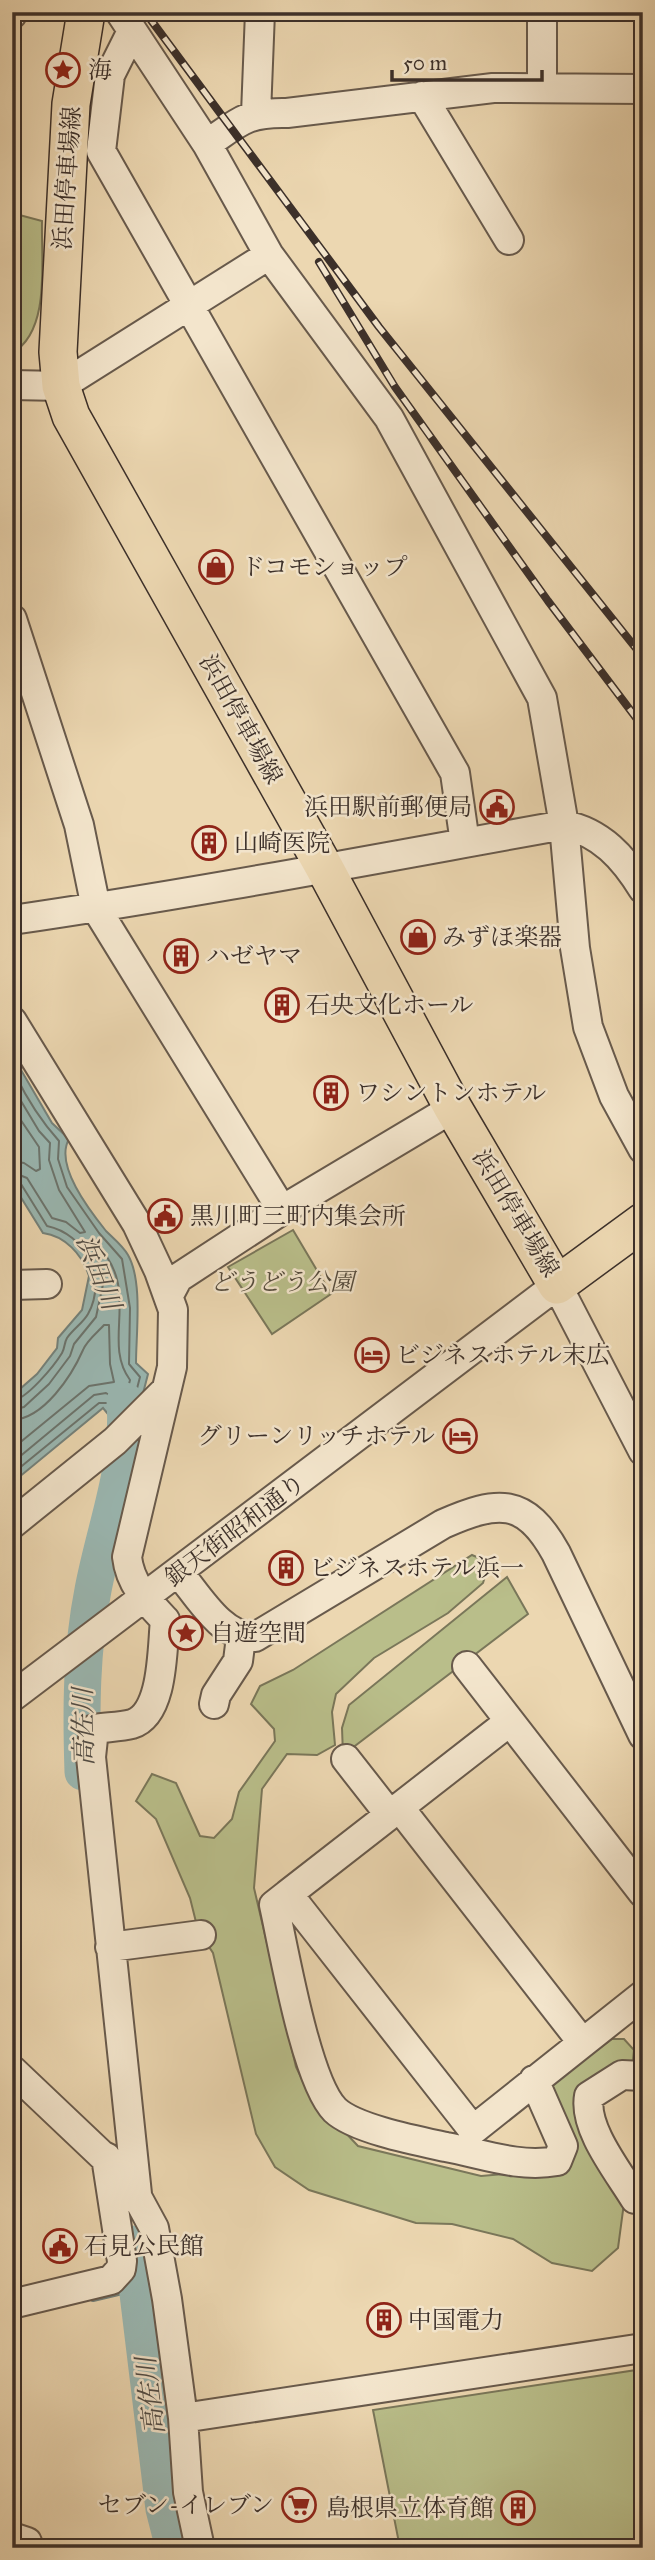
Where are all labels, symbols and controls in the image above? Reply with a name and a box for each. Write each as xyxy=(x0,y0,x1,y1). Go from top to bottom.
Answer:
scale bar xyxy=(392,38,543,82)
text: 50 m xyxy=(403,50,448,76)
place icon: 海 xyxy=(44,51,82,89)
place label: 海 xyxy=(88,55,112,85)
street label: 浜田停車場線 xyxy=(47,105,87,251)
shop icon: ドコモショップ xyxy=(197,548,235,586)
place label: ドコモショップ xyxy=(241,552,408,582)
street label: 浜田停車場線 xyxy=(193,649,289,789)
public building icon: 浜田駅前郵便局 xyxy=(478,788,516,826)
place label: 浜田駅前郵便局 xyxy=(304,792,472,822)
building icon: 山崎医院 xyxy=(190,824,228,862)
place label: 山崎医院 xyxy=(234,828,330,858)
shop icon: みずほ楽器 xyxy=(399,918,437,956)
place label: みずほ楽器 xyxy=(442,922,562,952)
building icon: ハゼヤマ xyxy=(162,937,200,975)
place label: ハゼヤマ xyxy=(206,941,302,971)
building icon: 石央文化ホール xyxy=(263,986,301,1024)
place label: 石央文化ホール xyxy=(306,990,474,1020)
building icon: ワシントンホテル xyxy=(312,1074,350,1112)
place label: ワシントンホテル xyxy=(356,1078,546,1108)
street label: 浜田停車場線 xyxy=(466,1144,566,1282)
public building icon: 黒川町三町内集会所 xyxy=(146,1197,184,1235)
place label: 黒川町三町内集会所 xyxy=(190,1201,406,1231)
water label: 浜田川 xyxy=(70,1230,129,1317)
park label: どうどう公園 xyxy=(210,1267,358,1297)
hotel icon: ビジネスホテル末広 xyxy=(353,1336,391,1374)
place label: ビジネスホテル末広 xyxy=(396,1340,610,1370)
hotel icon: グリーンリッチホテル xyxy=(441,1417,479,1455)
place label: グリーンリッチホテル xyxy=(198,1421,435,1451)
street label: 銀天街昭和通り xyxy=(159,1467,311,1593)
building icon: ビジネスホテル浜一 xyxy=(267,1549,305,1587)
place label: ビジネスホテル浜一 xyxy=(310,1553,524,1583)
place icon: 自遊空間 xyxy=(167,1614,205,1652)
place label: 自遊空間 xyxy=(210,1618,306,1648)
water label: 高佐川 xyxy=(66,1685,100,1766)
public building icon: 石見公民館 xyxy=(41,2227,79,2265)
place label: 石見公民館 xyxy=(84,2231,204,2261)
building icon: 中国電力 xyxy=(365,2301,403,2339)
place label: 中国電力 xyxy=(408,2305,504,2335)
water label: 高佐川 xyxy=(129,2352,171,2437)
supermarket icon: セブン-イレブン xyxy=(280,2486,318,2524)
building icon: 島根県立体育館 xyxy=(499,2489,537,2527)
place label: セブン-イレブン xyxy=(98,2490,274,2520)
place label: 島根県立体育館 xyxy=(326,2493,494,2523)

